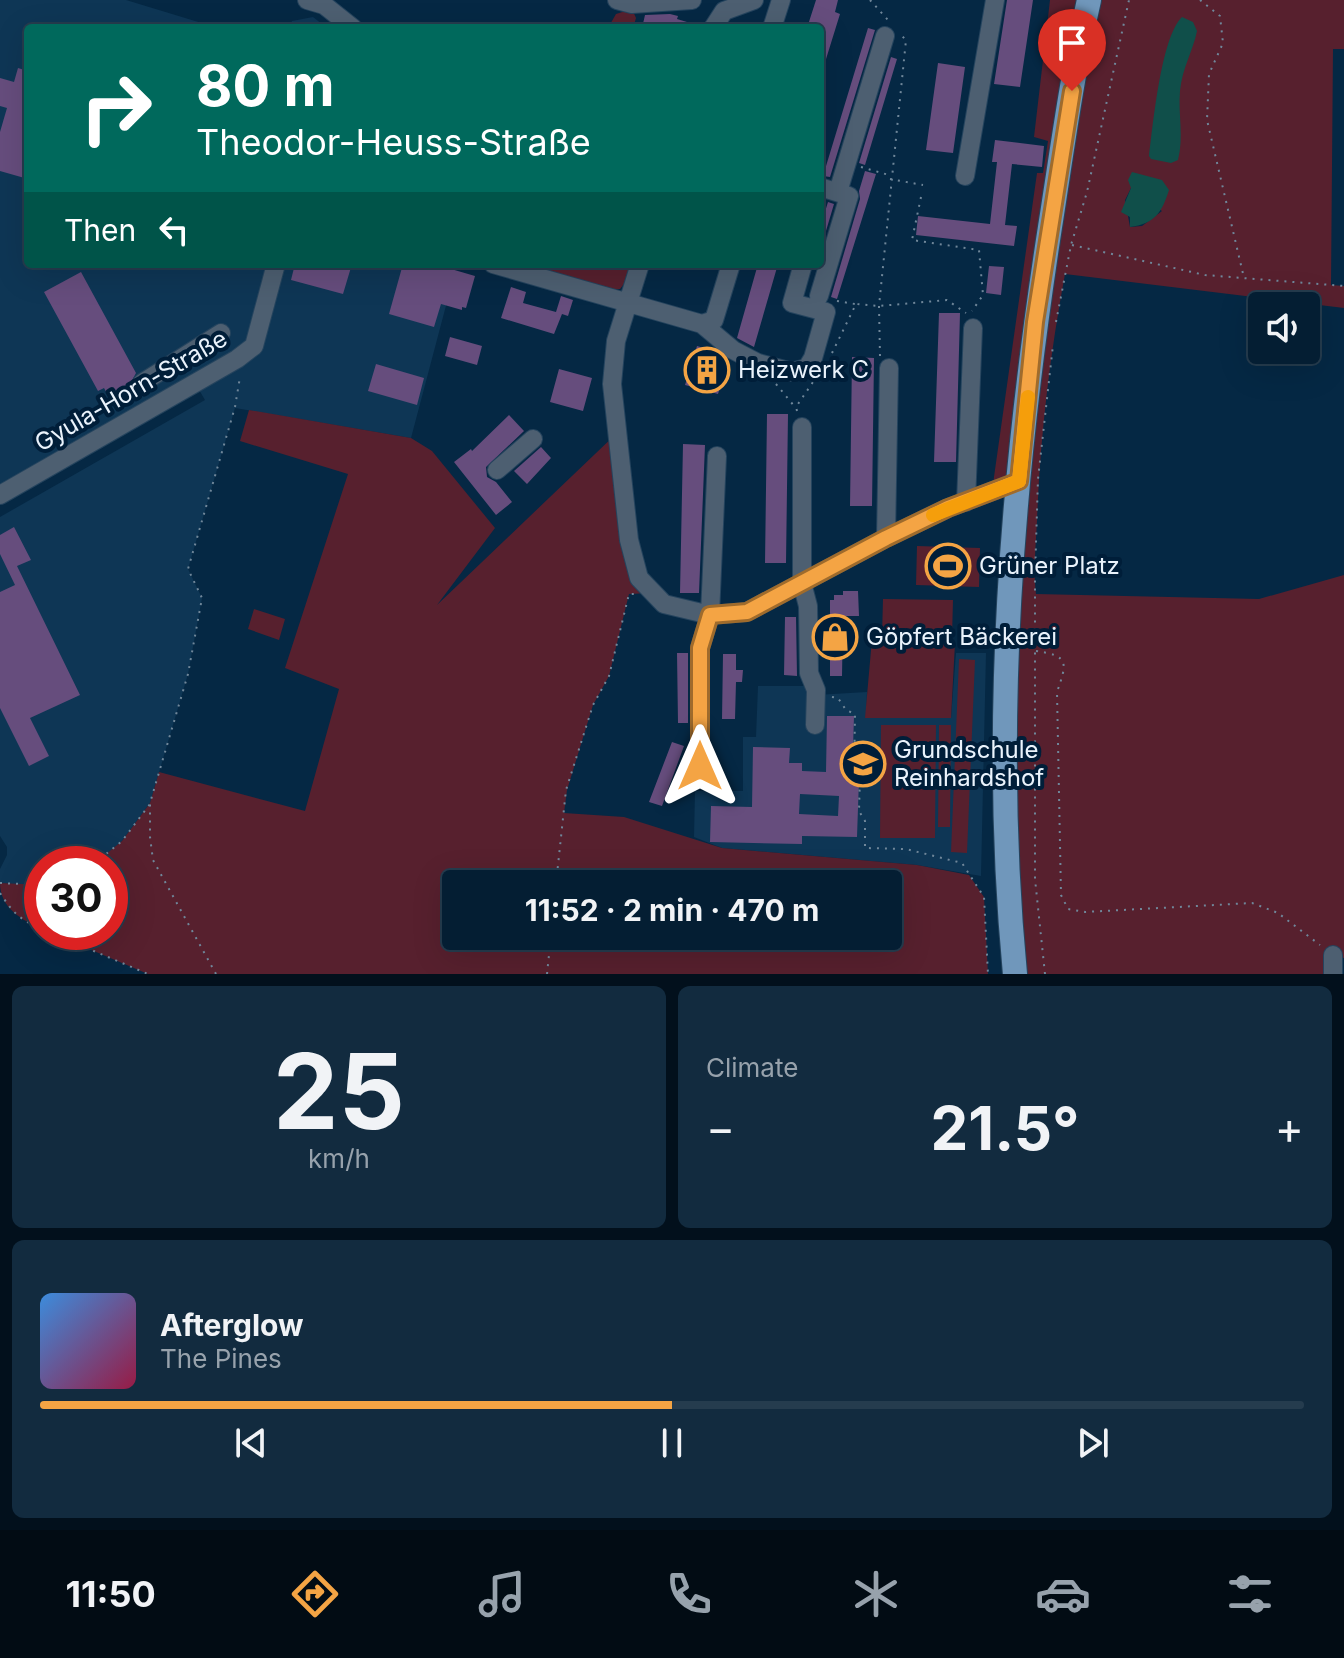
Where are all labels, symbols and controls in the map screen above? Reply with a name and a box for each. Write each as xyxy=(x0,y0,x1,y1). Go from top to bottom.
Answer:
pin xyxy=(1038,9,1106,91)
icon: arrive xyxy=(1050,21,1094,65)
text: 80 m xyxy=(196,52,335,120)
icon: right xyxy=(64,56,168,160)
text: Theodor-Heuss-Straße xyxy=(196,120,591,164)
icon: left xyxy=(152,208,196,252)
text: Then xyxy=(64,212,136,248)
map controls xyxy=(1248,292,1320,364)
button: sound xyxy=(1248,292,1320,364)
street label: Gyula-Horn-Straße xyxy=(29,324,232,457)
building icon: Heizwerk C xyxy=(683,346,731,394)
place label: Heizwerk C xyxy=(738,355,869,384)
sports icon: Grüner Platz xyxy=(924,542,972,590)
place label: Grüner Platz xyxy=(979,551,1120,580)
shop icon: Göpfert Bäckerei xyxy=(811,613,859,661)
place label: Göpfert Bäckerei xyxy=(866,622,1057,651)
position arrow xyxy=(658,724,742,808)
place label: Grundschule Reinhardshof xyxy=(894,735,1044,792)
school or university icon: Grundschule Reinhardshof xyxy=(839,740,887,788)
speed limit sign: 30 xyxy=(24,846,128,950)
text: 11:52 · 2 min · 470 m xyxy=(525,892,819,928)
text: 25 xyxy=(273,1028,405,1154)
text: Climate xyxy=(706,1052,798,1083)
text: 21.5° xyxy=(931,1092,1079,1164)
text: − xyxy=(706,1101,735,1155)
text: + xyxy=(1275,1101,1304,1155)
text: km/h xyxy=(308,1143,370,1174)
text: Afterglow xyxy=(160,1307,304,1343)
text: The Pines xyxy=(160,1343,282,1374)
icon: previous xyxy=(229,1421,273,1465)
icon: pause xyxy=(650,1421,694,1465)
icon: next xyxy=(1071,1421,1115,1465)
icon: directions xyxy=(287,1566,343,1622)
icon: music xyxy=(474,1566,530,1622)
icon: phone xyxy=(661,1566,717,1622)
icon: climate xyxy=(848,1566,904,1622)
icon: car xyxy=(1035,1566,1091,1622)
icon: filters xyxy=(1222,1566,1278,1622)
text: 11:50 xyxy=(66,1572,156,1616)

